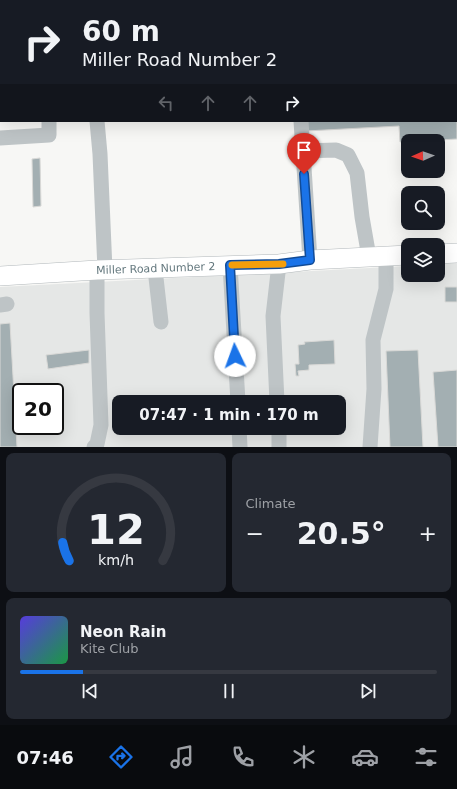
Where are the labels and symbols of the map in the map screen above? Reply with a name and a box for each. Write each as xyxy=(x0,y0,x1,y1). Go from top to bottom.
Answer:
pin xyxy=(287,133,321,174)
north arrow xyxy=(401,134,445,178)
street label: Miller Road Number 2 xyxy=(96,260,216,277)
position arrow xyxy=(214,335,256,377)
speed limit sign: 20 xyxy=(12,383,64,435)

